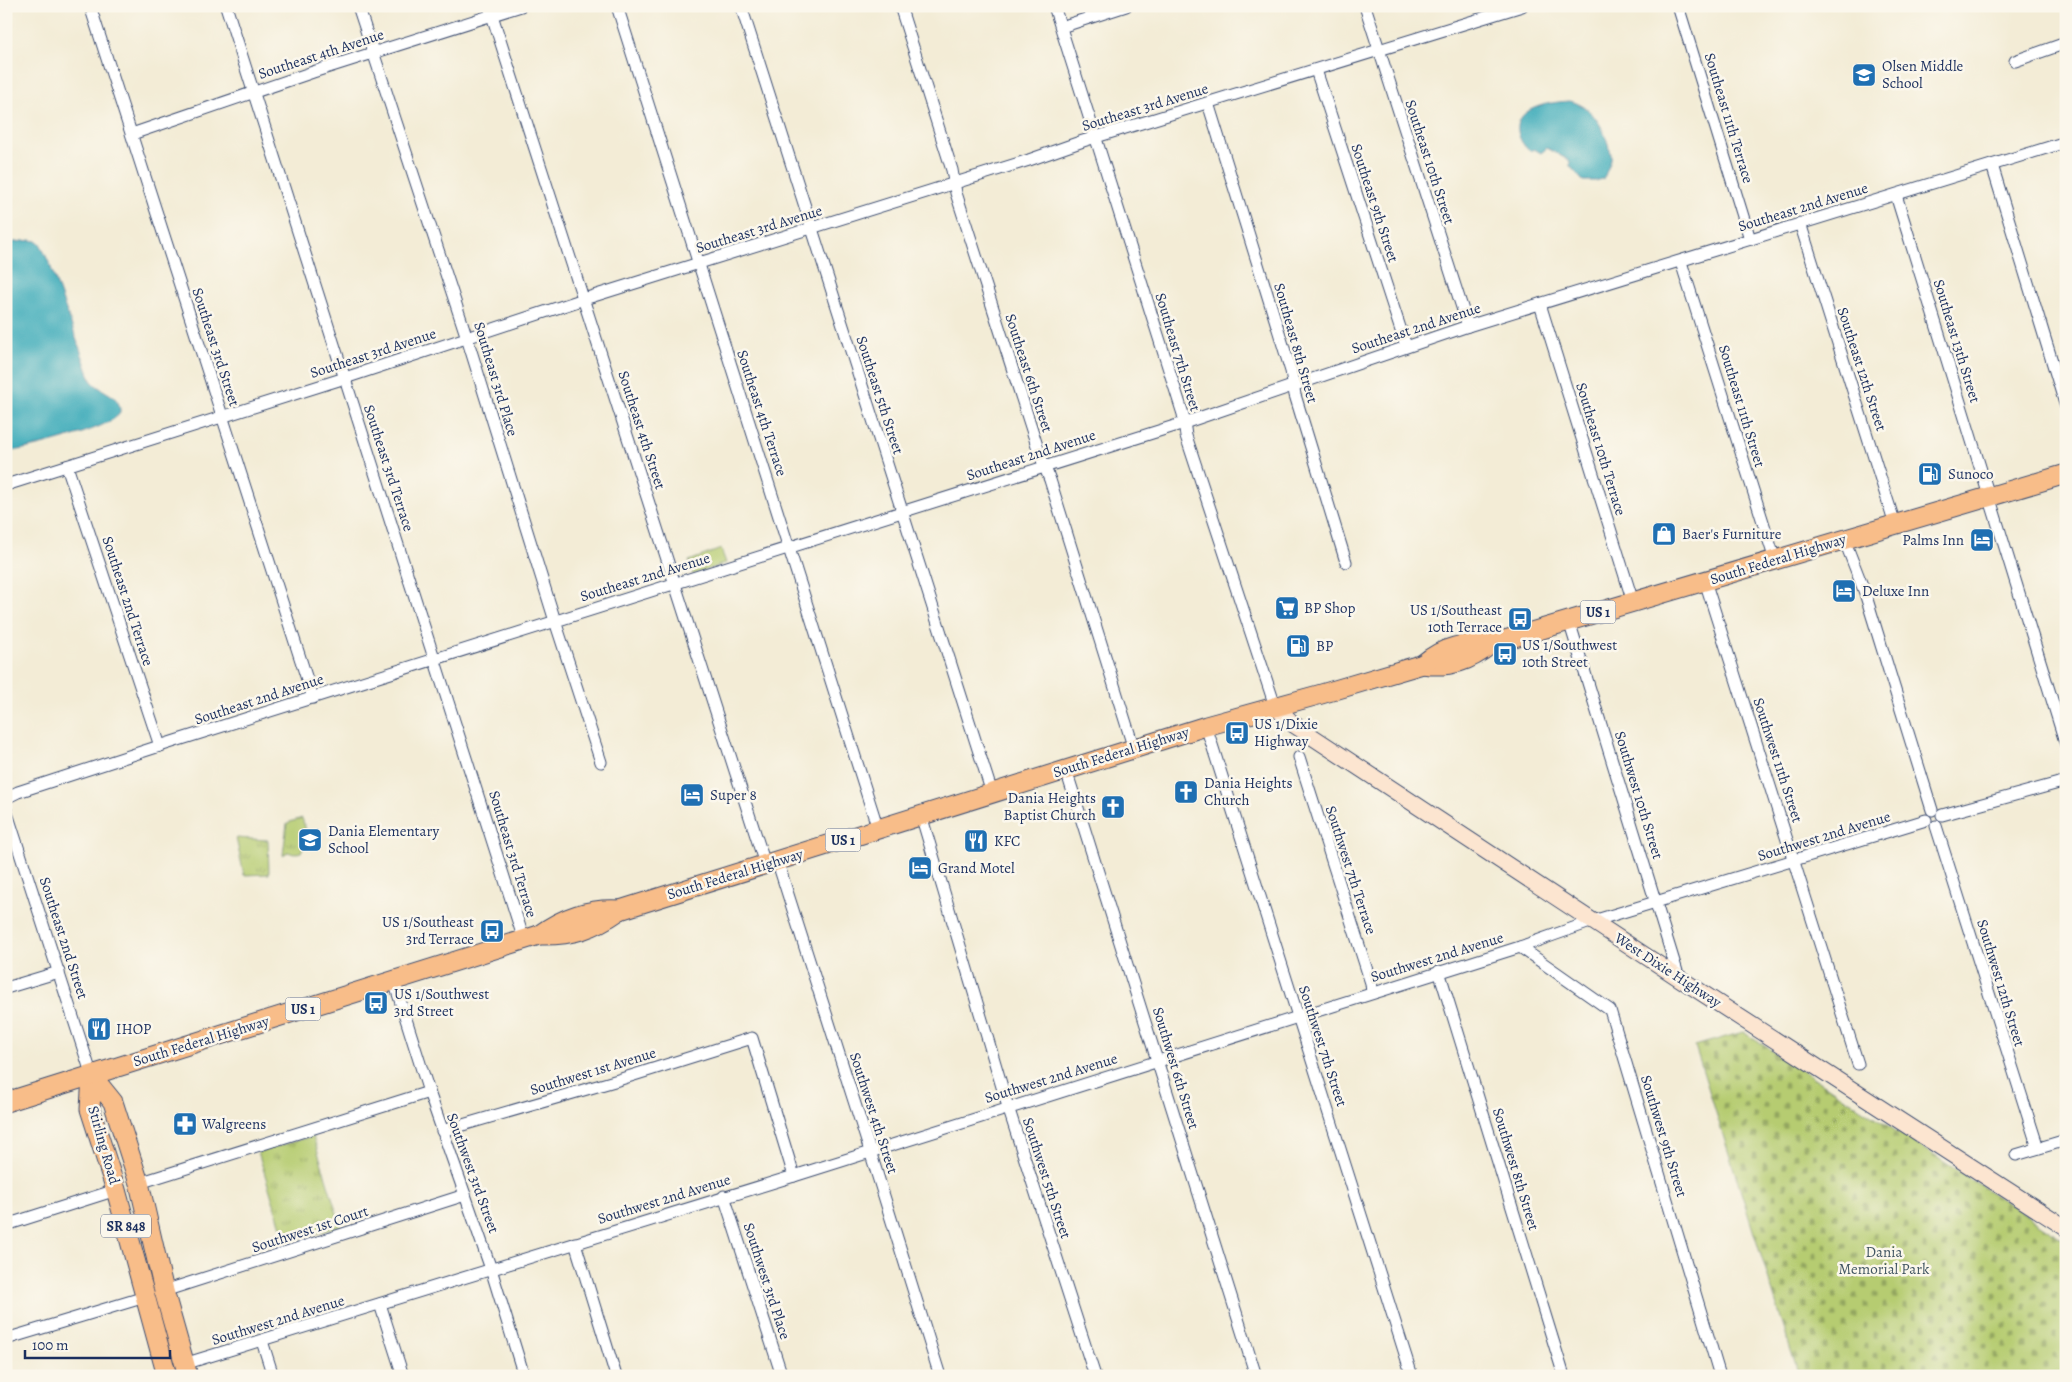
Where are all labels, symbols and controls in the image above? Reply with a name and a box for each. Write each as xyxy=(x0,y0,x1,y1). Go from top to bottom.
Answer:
street label: Southeast 4th Avenue xyxy=(255,24,387,84)
street label: Southeast 11th Terrace xyxy=(1700,50,1758,186)
place label: Olsen Middle School xyxy=(1882,56,1964,93)
school or university icon: Olsen Middle School xyxy=(1851,62,1877,88)
street label: Southeast 3rd Avenue xyxy=(1079,78,1211,136)
street label: Southeast 10th Street xyxy=(1400,97,1460,227)
street label: Southeast 9th Street xyxy=(1346,141,1404,265)
street label: Southeast 2nd Avenue xyxy=(1736,178,1871,236)
street label: Southeast 3rd Avenue xyxy=(693,200,825,258)
street label: Southeast 13th Street xyxy=(1929,277,1985,405)
street label: Southeast 8th Street xyxy=(1269,281,1323,405)
street label: Southeast 3rd Street xyxy=(187,285,245,409)
street label: Southeast 7th Street xyxy=(1150,290,1206,414)
street label: Southeast 2nd Avenue xyxy=(1349,298,1483,358)
street label: Southeast 12th Street xyxy=(1833,305,1891,433)
street label: Southeast 6th Street xyxy=(1000,311,1058,435)
street label: Southeast 3rd Place xyxy=(469,319,523,439)
street label: Southeast 3rd Avenue xyxy=(307,323,439,383)
street label: Southeast 5th Street xyxy=(851,333,909,457)
street label: Southeast 11th Street xyxy=(1714,342,1770,470)
street label: Southeast 4th Terrace xyxy=(732,347,792,479)
street label: Southeast 4th Street xyxy=(613,368,671,492)
street label: Southeast 10th Terrace xyxy=(1571,380,1631,518)
street label: Southeast 3rd Terrace xyxy=(359,402,419,534)
street label: Southeast 2nd Avenue xyxy=(964,425,1098,485)
fuel station icon: Sunoco xyxy=(1917,461,1943,487)
place label: Sunoco xyxy=(1948,464,1993,484)
shop icon: Baer's Furniture xyxy=(1651,521,1677,547)
place label: Baer's Furniture xyxy=(1682,524,1782,544)
hotel icon: Palms Inn xyxy=(1969,527,1995,553)
street label: South Federal Highway xyxy=(1708,529,1849,589)
place label: Palms Inn xyxy=(1902,530,1964,550)
street label: Southeast 2nd Terrace xyxy=(98,534,159,669)
street label: Southeast 2nd Avenue xyxy=(578,548,713,606)
hotel icon: Deluxe Inn xyxy=(1831,578,1857,604)
place label: Deluxe Inn xyxy=(1862,581,1929,601)
supermarket icon: BP Shop xyxy=(1274,595,1300,621)
place label: BP Shop xyxy=(1304,598,1355,618)
place label: US 1/Southeast 10th Terrace xyxy=(1410,600,1502,637)
road number: US 1 xyxy=(1580,600,1616,624)
bus stop icon: US 1/Southeast 10th Terrace xyxy=(1507,606,1533,632)
fuel station icon: BP xyxy=(1285,633,1311,659)
place label: US 1/Southwest 10th Street xyxy=(1522,635,1617,672)
place label: BP xyxy=(1316,636,1333,656)
bus stop icon: US 1/Southwest 10th Street xyxy=(1492,641,1518,667)
street label: Southeast 2nd Avenue xyxy=(192,669,326,729)
street label: Southwest 11th Street xyxy=(1748,695,1808,825)
place label: US 1/Dixie Highway xyxy=(1254,714,1318,751)
bus stop icon: US 1/Dixie Highway xyxy=(1224,720,1250,746)
street label: South Federal Highway xyxy=(1051,722,1192,782)
street label: Southwest 10th Street xyxy=(1610,729,1668,861)
place label: Dania Heights Church xyxy=(1204,773,1292,810)
church icon: Dania Heights Church xyxy=(1173,779,1199,805)
hotel icon: Super 8 xyxy=(679,782,705,808)
place label: Super 8 xyxy=(710,785,757,805)
street label: Southeast 3rd Terrace xyxy=(484,788,542,920)
place label: Dania Heights Baptist Church xyxy=(1004,788,1096,825)
church icon: Dania Heights Baptist Church xyxy=(1100,794,1126,820)
street label: Southwest 7th Terrace xyxy=(1321,803,1381,937)
street label: Southwest 2nd Avenue xyxy=(1755,806,1893,866)
place label: Dania Elementary School xyxy=(328,821,440,858)
school or university icon: Dania Elementary School xyxy=(297,827,323,853)
road number: US 1 xyxy=(826,828,860,852)
restaurant icon: KFC xyxy=(963,828,989,854)
place label: KFC xyxy=(994,831,1020,851)
street label: South Federal Highway xyxy=(665,844,806,904)
hotel icon: Grand Motel xyxy=(907,855,933,881)
place label: Grand Motel xyxy=(938,858,1015,878)
street label: Southeast 2nd Street xyxy=(35,874,93,1002)
place label: US 1/Southeast 3rd Terrace xyxy=(382,912,474,949)
street label: Southwest 12th Street xyxy=(1972,917,2030,1049)
bus stop icon: US 1/Southeast 3rd Terrace xyxy=(479,918,505,944)
street label: Southwest 2nd Avenue xyxy=(1368,927,1506,987)
street label: West Dixie Highway xyxy=(1610,927,1726,1012)
street label: Southwest 7th Street xyxy=(1294,983,1352,1109)
place label: US 1/Southwest 3rd Street xyxy=(394,984,489,1021)
bus stop icon: US 1/Southwest 3rd Street xyxy=(363,990,389,1016)
road number: US 1 xyxy=(286,998,320,1021)
street label: Southwest 6th Street xyxy=(1148,1005,1204,1132)
street label: South Federal Highway xyxy=(131,1011,272,1071)
restaurant icon: IHOP xyxy=(86,1016,112,1042)
place label: IHOP xyxy=(116,1019,151,1039)
street label: Southwest 1st Avenue xyxy=(528,1042,659,1100)
street label: Southwest 2nd Avenue xyxy=(982,1048,1120,1108)
street label: Southwest 4th Street xyxy=(845,1050,903,1176)
street label: Southwest 9th Street xyxy=(1636,1073,1692,1199)
street label: Stirling Road xyxy=(83,1103,125,1187)
street label: Southwest 8th Street xyxy=(1488,1105,1544,1233)
street label: Southwest 3rd Street xyxy=(442,1110,504,1236)
pharmacy icon: Walgreens xyxy=(172,1111,198,1137)
place label: Walgreens xyxy=(201,1114,266,1134)
street label: Southwest 5th Street xyxy=(1018,1115,1076,1241)
street label: Southwest 2nd Avenue xyxy=(595,1169,733,1229)
street label: Southwest 1st Court xyxy=(249,1201,371,1257)
road number: SR 848 xyxy=(101,1214,151,1238)
street label: Southwest 3rd Place xyxy=(739,1220,795,1342)
park label: Dania Memorial Park xyxy=(1839,1242,1930,1279)
street label: Southwest 2nd Avenue xyxy=(209,1290,347,1350)
scale bar xyxy=(25,1327,170,1359)
text: 100 m xyxy=(32,1335,69,1355)

